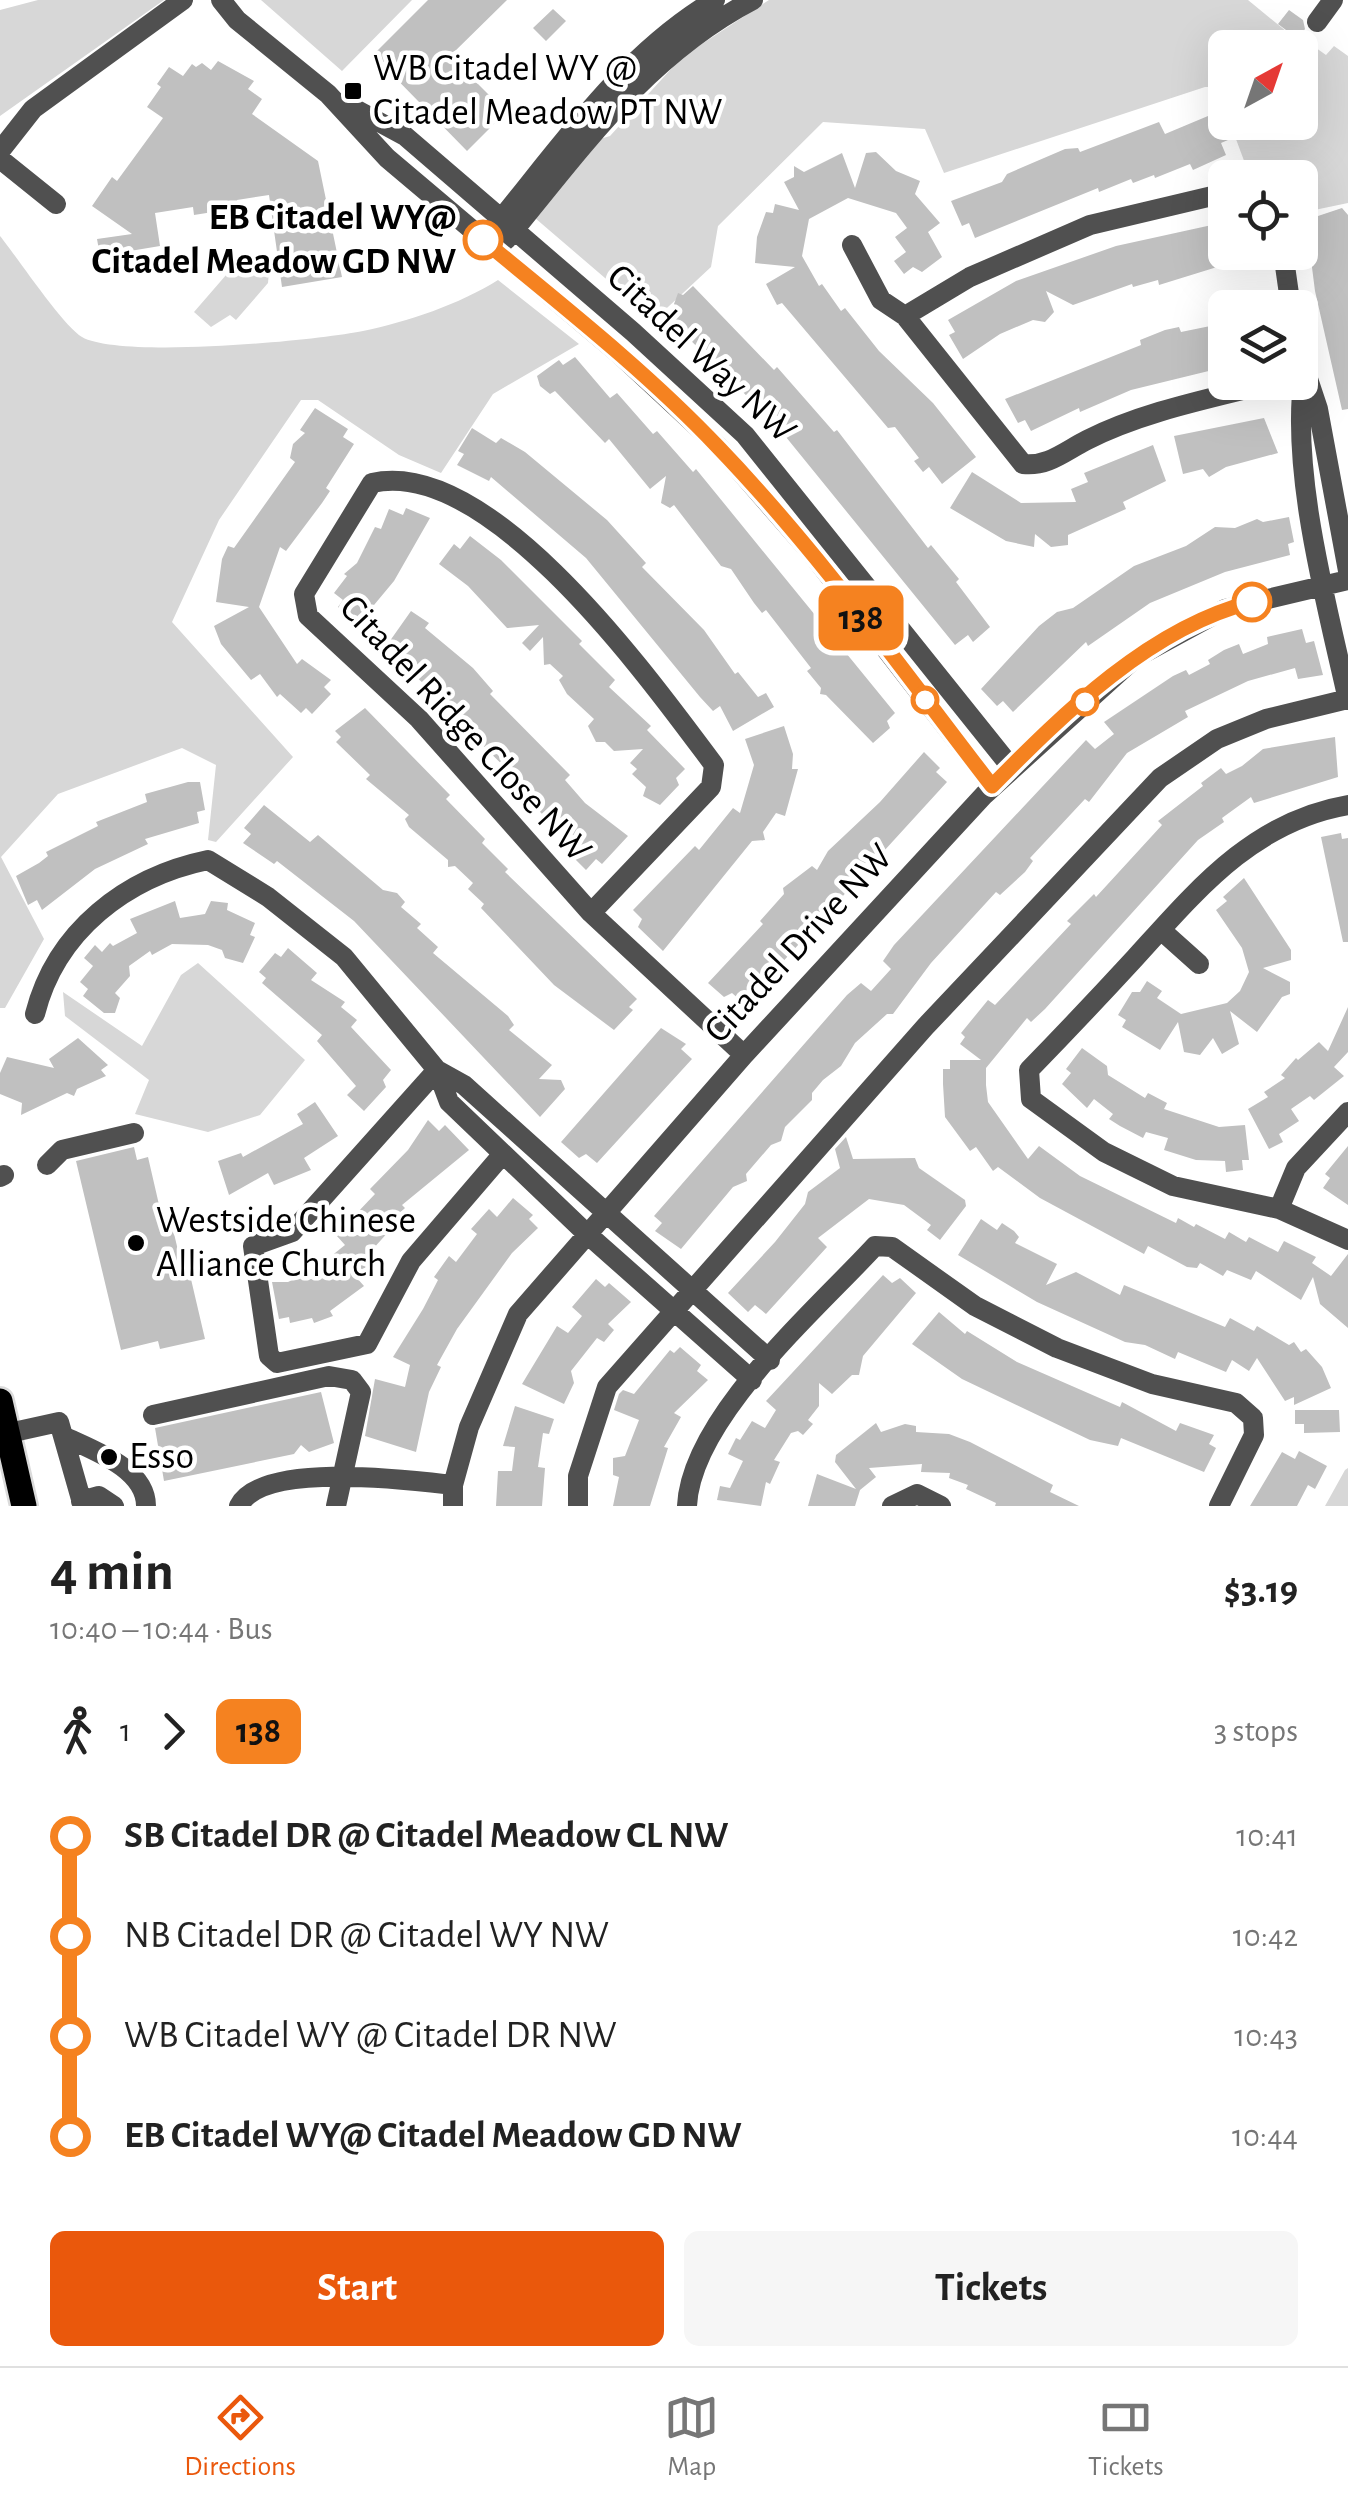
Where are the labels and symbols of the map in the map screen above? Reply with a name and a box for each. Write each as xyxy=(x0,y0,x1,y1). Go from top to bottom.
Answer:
north arrow xyxy=(1208,30,1318,140)
place label: WB Citadel WY @ Citadel Meadow PT NW xyxy=(373,50,722,132)
marker: WB Citadel WY @ Citadel Meadow PT NW xyxy=(342,80,364,102)
place label: EB Citadel WY@ Citadel Meadow GD NW xyxy=(92,199,457,281)
marker: EB Citadel WY@ Citadel Meadow GD NW xyxy=(464,221,502,259)
street label: Citadel Way NW xyxy=(599,258,803,451)
unlabelled marker xyxy=(1233,583,1271,621)
line badge: 138 xyxy=(804,586,918,650)
street label: Citadel Ridge Close NW xyxy=(332,589,598,869)
unlabelled marker xyxy=(912,687,938,713)
unlabelled marker xyxy=(1072,689,1098,715)
street label: Citadel Drive NW xyxy=(698,837,900,1051)
place label: Westside Chinese Alliance Church xyxy=(156,1202,416,1284)
marker: Westside Chinese Alliance Church xyxy=(125,1232,147,1254)
place label: Esso xyxy=(129,1438,194,1476)
marker: Esso xyxy=(98,1446,120,1468)

